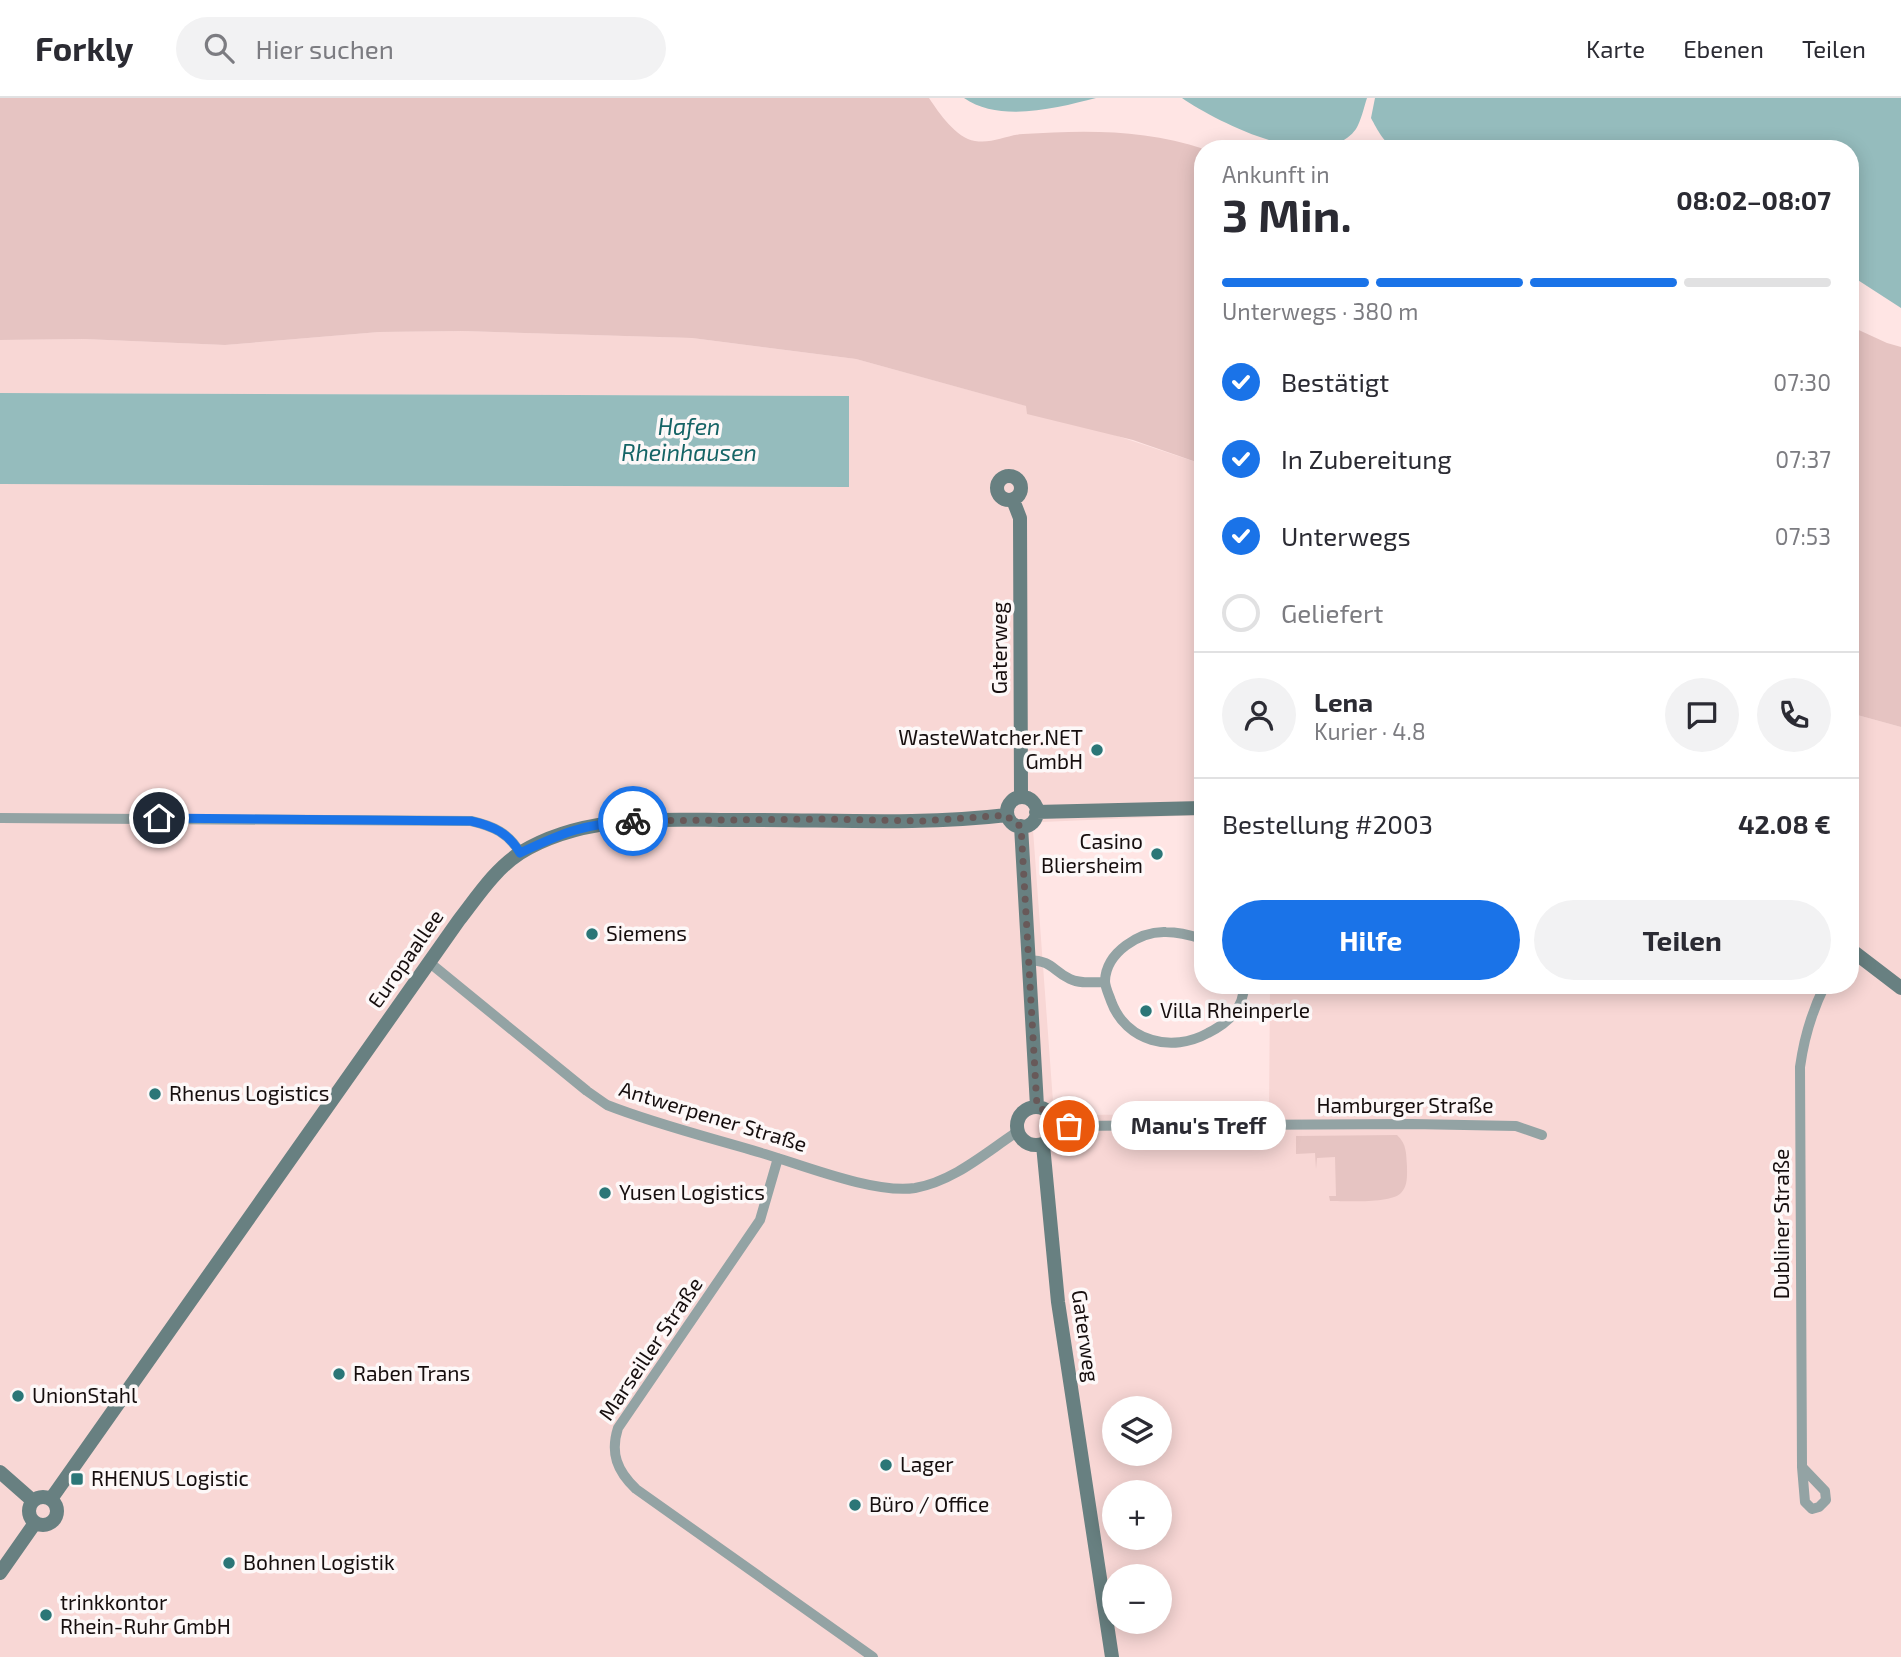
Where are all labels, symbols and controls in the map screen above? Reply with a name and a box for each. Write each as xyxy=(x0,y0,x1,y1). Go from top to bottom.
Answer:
search box xyxy=(176,17,666,80)
text: Forkly xyxy=(35,28,134,68)
icon: search xyxy=(200,29,238,67)
text: Hier suchen xyxy=(256,33,394,64)
text: Karte xyxy=(1586,34,1645,63)
text: Ebenen xyxy=(1683,34,1764,63)
text: Teilen xyxy=(1802,34,1866,63)
text: Ankunft in xyxy=(1222,160,1330,188)
text: 08:02–08:07 xyxy=(1676,184,1831,215)
text: 3 Min. xyxy=(1222,186,1352,241)
text: Unterwegs · 380 m xyxy=(1222,297,1418,325)
icon: check xyxy=(1222,363,1260,401)
text: Bestätigt xyxy=(1281,366,1389,397)
text: 07:30 xyxy=(1773,368,1831,396)
water label: Hafen Rheinhausen xyxy=(621,412,757,466)
icon: check xyxy=(1222,440,1260,478)
text: In Zubereitung xyxy=(1281,443,1452,474)
text: 07:37 xyxy=(1775,445,1831,473)
icon: check xyxy=(1222,517,1260,555)
text: Unterwegs xyxy=(1281,520,1411,551)
text: 07:53 xyxy=(1775,522,1831,550)
text: Geliefert xyxy=(1281,597,1383,628)
street label: Gaterweg xyxy=(986,601,1011,694)
button: person xyxy=(1222,678,1296,752)
button: chat xyxy=(1665,678,1739,752)
button: phone xyxy=(1757,678,1831,752)
text: Lena xyxy=(1314,686,1373,717)
text: Kurier · 4.8 xyxy=(1314,717,1426,745)
place label: WasteWatcher.NET GmbH xyxy=(898,724,1083,773)
marker: WasteWatcher.NET GmbH xyxy=(1089,742,1105,758)
courier xyxy=(598,786,668,856)
pin xyxy=(129,788,189,848)
icon: home xyxy=(140,799,178,837)
icon: bike xyxy=(614,802,652,840)
text: Bestellung #2003 xyxy=(1222,808,1433,839)
text: 42.08 € xyxy=(1738,808,1831,839)
place label: Casino Bliersheim xyxy=(1041,828,1143,877)
marker: Casino Bliersheim xyxy=(1149,846,1165,862)
button: Hilfe xyxy=(1222,900,1520,980)
button: Teilen xyxy=(1534,900,1831,980)
street label: Europaallee xyxy=(362,904,448,1012)
place label: Siemens xyxy=(606,920,687,945)
marker: Siemens xyxy=(584,926,600,942)
place label: Villa Rheinperle xyxy=(1160,997,1310,1022)
marker: Villa Rheinperle xyxy=(1138,1003,1154,1019)
street label: Antwerpener Straße xyxy=(617,1075,810,1156)
place label: Rhenus Logistics xyxy=(169,1080,329,1105)
marker: Rhenus Logistics xyxy=(147,1086,163,1102)
street label: Hamburger Straße xyxy=(1317,1092,1493,1117)
pin xyxy=(1039,1096,1099,1156)
callout: Manu's Treff xyxy=(1111,1102,1286,1150)
icon: bag xyxy=(1050,1107,1088,1145)
text: Manu's Treff xyxy=(1131,1111,1266,1139)
street label: Dubliner Straße xyxy=(1768,1149,1793,1299)
place label: Yusen Logistics xyxy=(619,1179,765,1204)
marker: Yusen Logistics xyxy=(597,1185,613,1201)
street label: Marseiller Straße xyxy=(593,1272,707,1424)
street label: Gaterweg xyxy=(1068,1288,1105,1384)
place label: Raben Trans xyxy=(353,1360,470,1385)
marker: Raben Trans xyxy=(331,1366,347,1382)
place label: UnionStahl xyxy=(32,1382,138,1407)
marker: UnionStahl xyxy=(10,1388,26,1404)
map controls xyxy=(1102,1396,1172,1634)
button: layers xyxy=(1102,1396,1172,1466)
place label: Lager xyxy=(900,1451,954,1476)
marker: Lager xyxy=(878,1457,894,1473)
place label: RHENUS Logistic xyxy=(91,1465,249,1490)
marker: RHENUS Logistic xyxy=(69,1471,85,1487)
button: + xyxy=(1102,1480,1172,1550)
place label: Büro / Office xyxy=(869,1491,989,1516)
marker: Büro / Office xyxy=(847,1497,863,1513)
place label: Bohnen Logistik xyxy=(243,1549,395,1574)
marker: Bohnen Logistik xyxy=(221,1555,237,1571)
button: − xyxy=(1102,1564,1172,1634)
place label: trinkkontor Rhein-Ruhr GmbH xyxy=(60,1589,231,1638)
marker: trinkkontor Rhein-Ruhr GmbH xyxy=(38,1607,54,1623)

